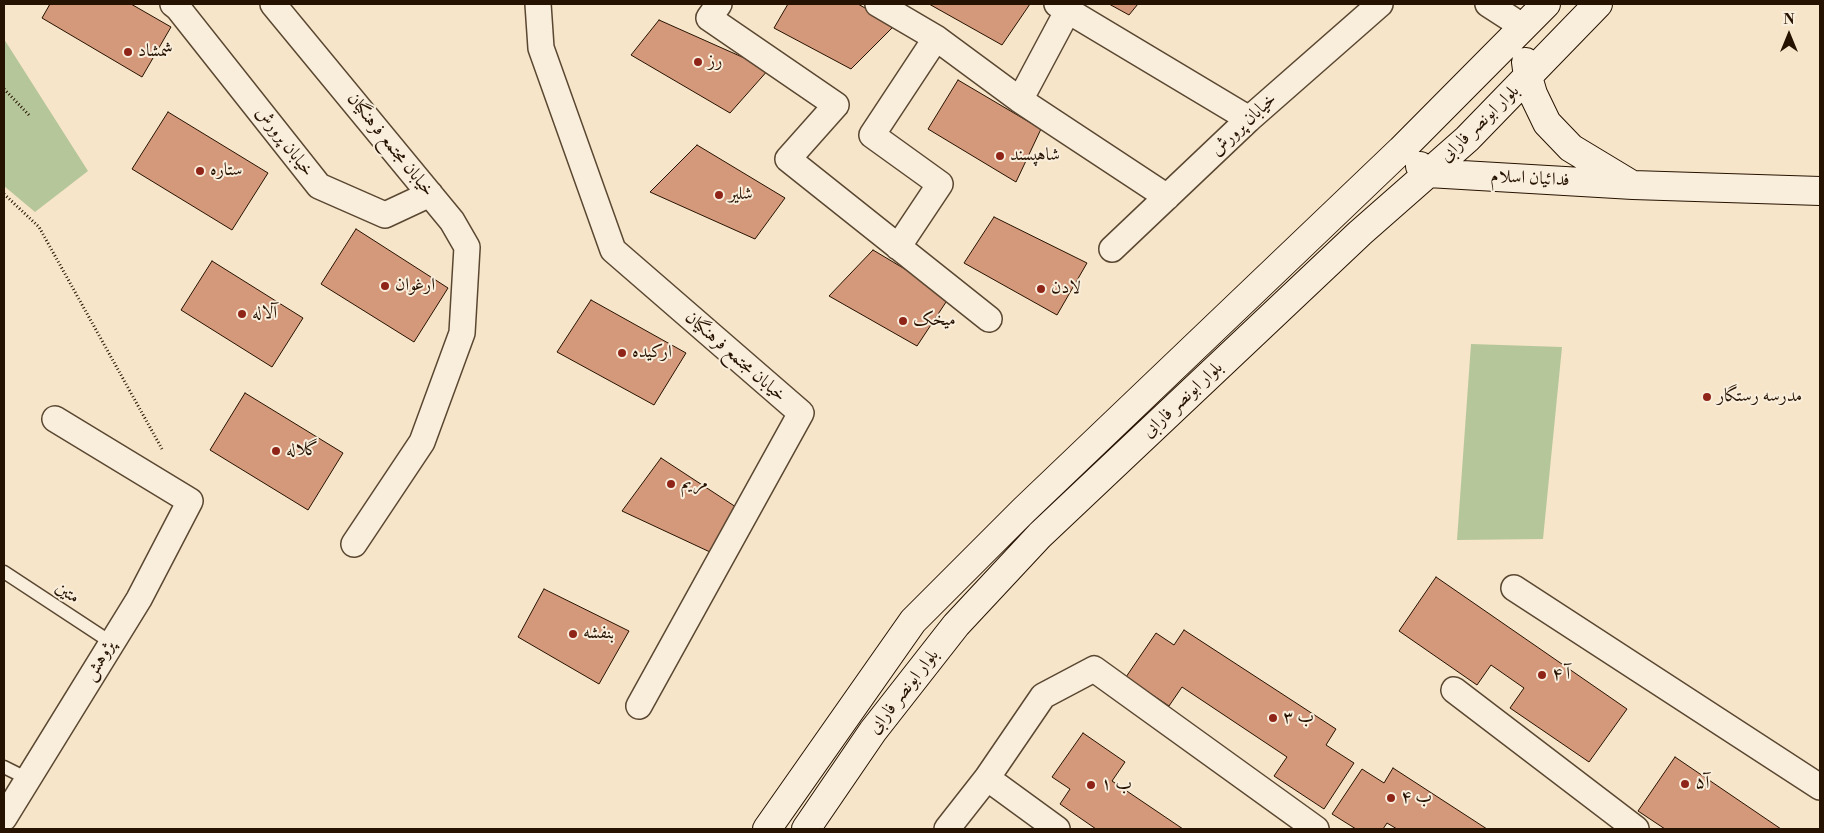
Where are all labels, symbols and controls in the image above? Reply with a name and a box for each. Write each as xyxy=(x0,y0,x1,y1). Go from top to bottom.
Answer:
north arrow xyxy=(1764,10,1814,60)
text: N xyxy=(1783,11,1795,29)
place label: شمشاد xyxy=(138,41,173,63)
marker: شمشاد xyxy=(122,46,134,58)
place label: رز xyxy=(708,51,722,73)
marker: رز xyxy=(692,56,704,68)
street label: بلوار ابونصر فارابی xyxy=(1436,81,1524,167)
street label: خیابان مجتمع فرهنگیان xyxy=(342,89,438,201)
street label: خیابان پرورش xyxy=(1206,89,1282,161)
street label: خیابان پرورش xyxy=(250,103,318,181)
place label: شاهپسند xyxy=(1010,145,1060,167)
marker: شاهپسند xyxy=(994,150,1006,162)
place label: ستاره xyxy=(210,160,243,182)
marker: ستاره xyxy=(194,165,206,177)
street label: فدائیان اسلام xyxy=(1490,166,1570,192)
place label: شلیر xyxy=(729,184,753,206)
marker: شلیر xyxy=(713,189,725,201)
place label: ارغوان xyxy=(395,275,435,297)
place label: لادن xyxy=(1051,278,1081,300)
marker: ارغوان xyxy=(379,280,391,292)
marker: لادن xyxy=(1035,283,1047,295)
place label: آلاله xyxy=(252,303,277,325)
street label: خیابان مجتمع فرهنگیان xyxy=(680,307,790,407)
marker: آلاله xyxy=(236,308,248,320)
place label: میخک xyxy=(913,310,956,332)
marker: میخک xyxy=(897,315,909,327)
place label: ارکیده xyxy=(632,342,672,364)
marker: ارکیده xyxy=(616,347,628,359)
street label: بلوار ابونصر فارابی xyxy=(1138,357,1228,443)
place label: مدرسه رستگار xyxy=(1717,386,1802,408)
marker: مدرسه رستگار xyxy=(1701,391,1713,403)
place label: گلاله xyxy=(286,440,318,462)
marker: گلاله xyxy=(270,445,282,457)
place label: مریم xyxy=(681,473,708,495)
marker: مریم xyxy=(665,478,677,490)
street label: متین xyxy=(51,577,83,609)
place label: بنفشه xyxy=(583,623,614,645)
marker: بنفشه xyxy=(567,628,579,640)
street label: پژوهش xyxy=(79,637,121,685)
street label: بلوار ابونصر فارابی xyxy=(864,645,944,739)
place label: آ ۴ xyxy=(1552,664,1570,686)
marker: آ ۴ xyxy=(1536,669,1548,681)
place label: ب ۳ xyxy=(1283,707,1314,729)
marker: ب ۳ xyxy=(1267,712,1279,724)
place label: آ۵ xyxy=(1695,773,1709,795)
place label: ب ۱ xyxy=(1101,774,1132,796)
marker: آ۵ xyxy=(1679,778,1691,790)
marker: ب ۱ xyxy=(1085,779,1097,791)
place label: ب ۴ xyxy=(1401,787,1432,809)
marker: ب ۴ xyxy=(1385,792,1397,804)

